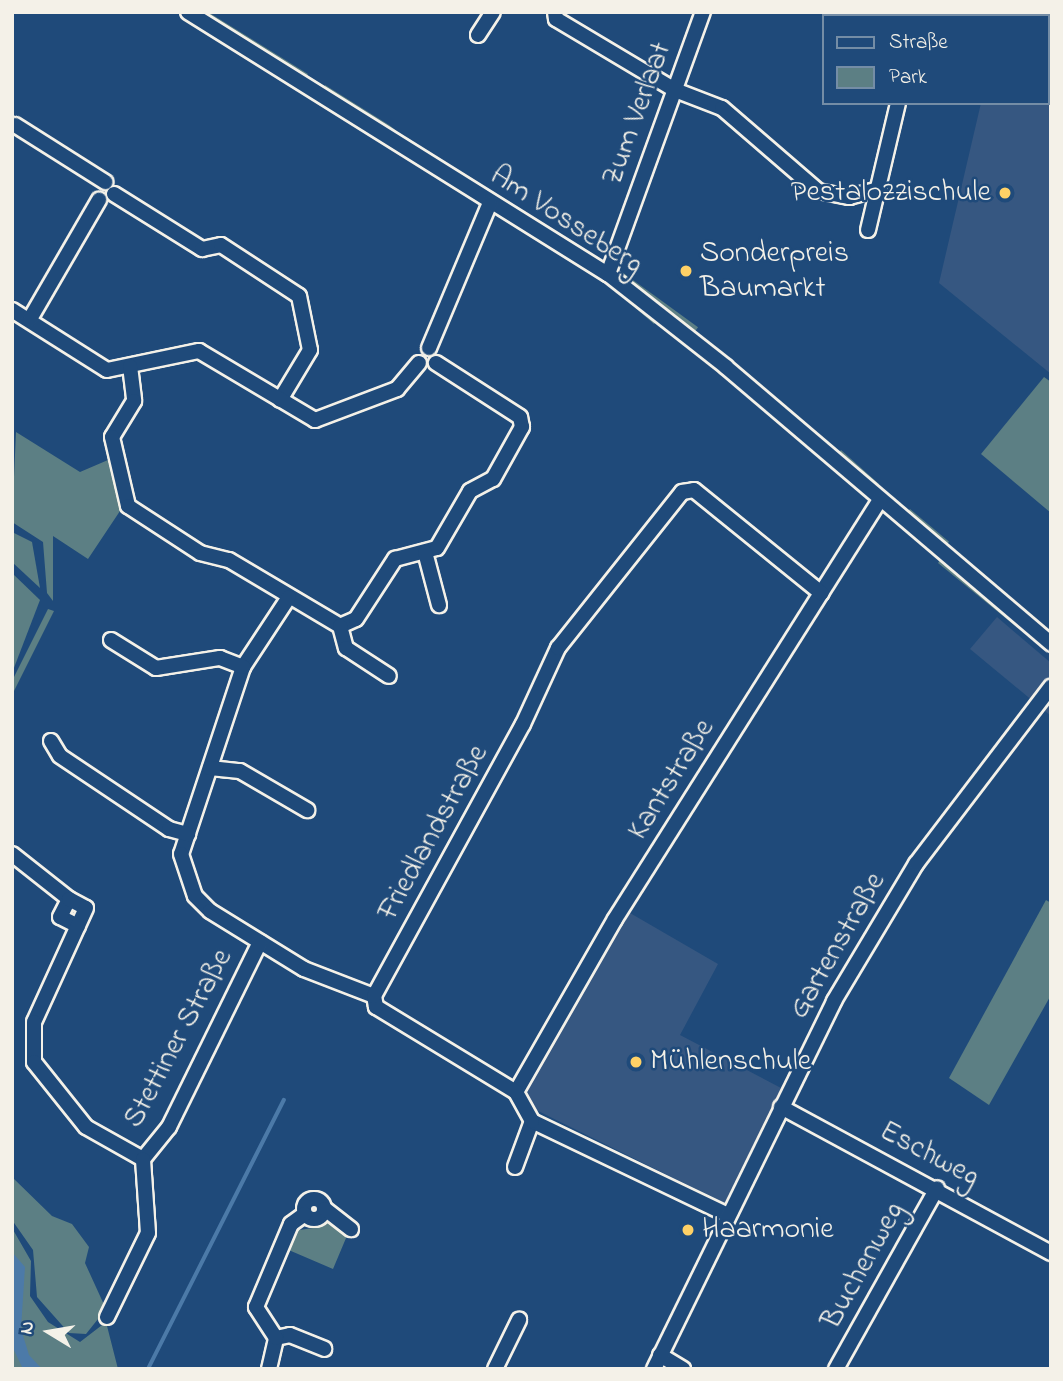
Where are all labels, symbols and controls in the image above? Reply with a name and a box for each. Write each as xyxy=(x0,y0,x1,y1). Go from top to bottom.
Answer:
legend xyxy=(822,14,1049,105)
text: Straße xyxy=(889,28,948,58)
street label: Zum Verlaat xyxy=(596,38,680,190)
text: Park xyxy=(889,63,927,93)
street label: Am Vosseberg xyxy=(483,158,649,284)
place label: Pestalozzischule xyxy=(791,175,991,211)
marker: Pestalozzischule xyxy=(997,185,1013,201)
place label: Sonderpreis Baumarkt xyxy=(700,236,849,306)
marker: Sonderpreis Baumarkt xyxy=(678,263,694,279)
street label: Kantstraße xyxy=(621,713,723,847)
street label: Friedlandstraße xyxy=(371,739,497,927)
street label: Gartenstraße xyxy=(782,867,894,1025)
street label: Stettiner Straße xyxy=(117,943,241,1135)
place label: Mühlenschule xyxy=(650,1044,811,1080)
marker: Mühlenschule xyxy=(628,1054,644,1070)
street label: Eschweg xyxy=(873,1114,985,1196)
street label: Buchenweg xyxy=(814,1196,914,1336)
place label: Haarmonie xyxy=(702,1212,834,1248)
marker: Haarmonie xyxy=(680,1222,696,1238)
north arrow xyxy=(14,1297,84,1367)
text: N xyxy=(13,1319,42,1337)

